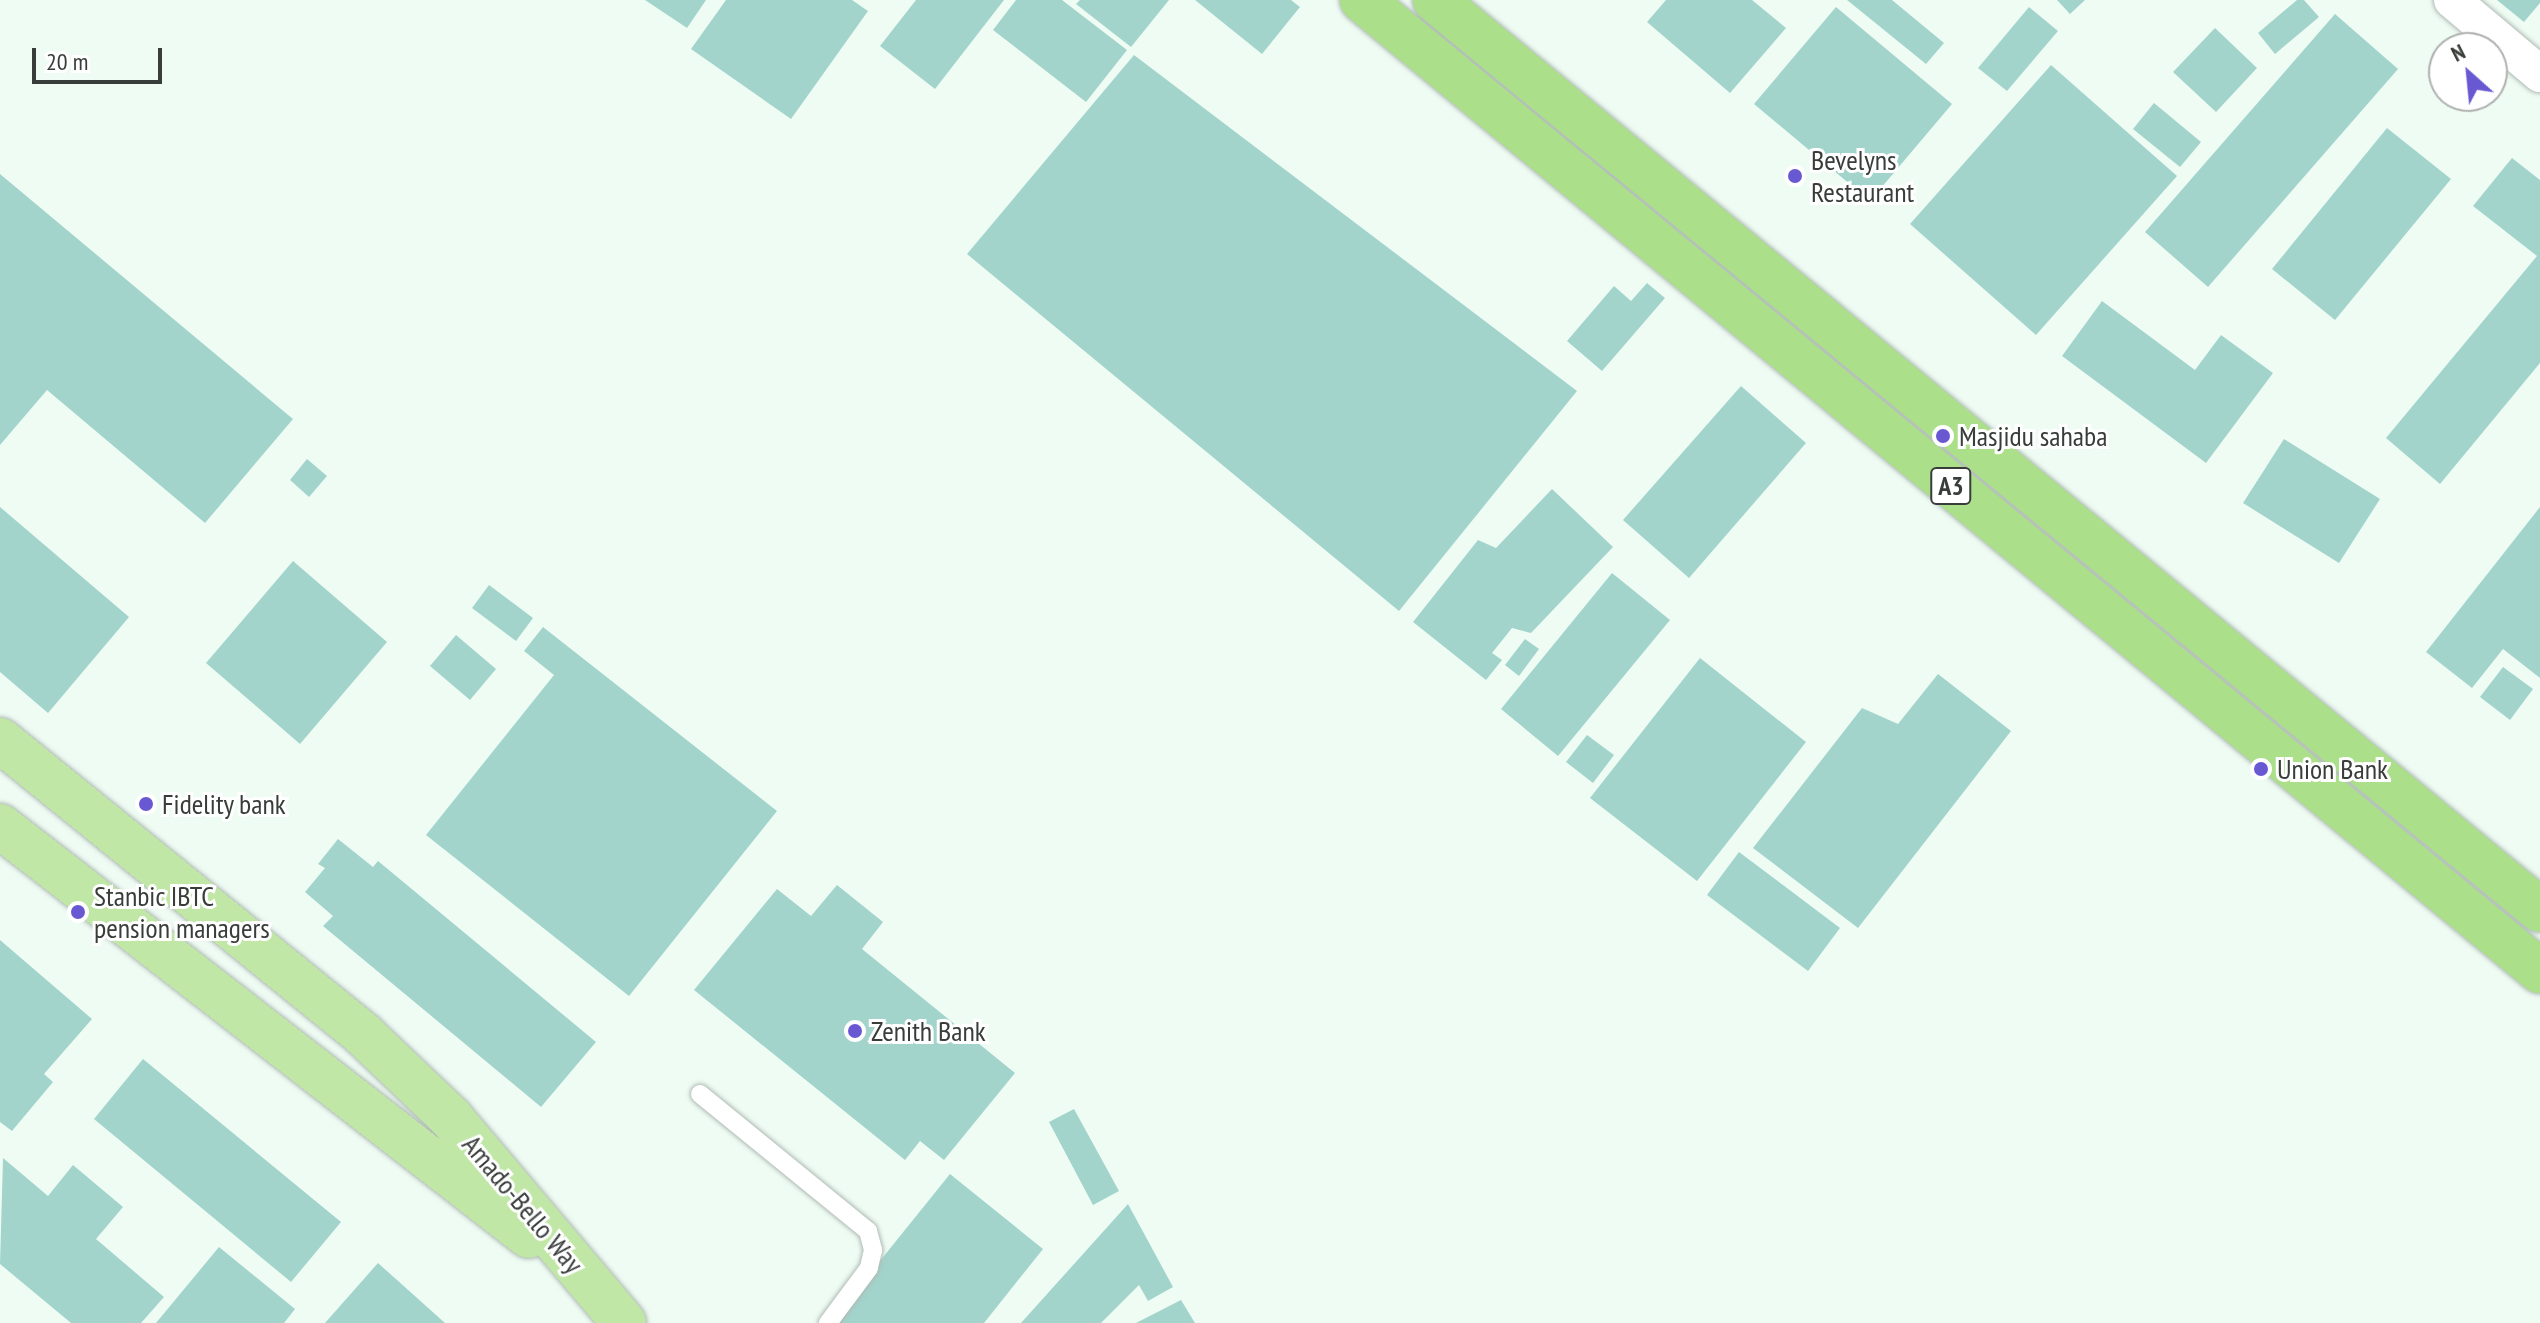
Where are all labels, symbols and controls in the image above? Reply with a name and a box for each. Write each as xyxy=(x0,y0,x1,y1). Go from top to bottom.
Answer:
scale bar xyxy=(36,32,166,82)
north arrow xyxy=(2428,32,2508,112)
text: N xyxy=(2446,37,2470,68)
text: 20 m xyxy=(46,46,88,77)
place label: Bevelyns Restaurant xyxy=(1811,143,1914,209)
marker: Bevelyns Restaurant xyxy=(1786,167,1804,185)
place label: Masjidu sahaba xyxy=(1959,419,2107,453)
marker: Masjidu sahaba xyxy=(1934,427,1952,445)
road number: A3 xyxy=(1929,464,1973,508)
place label: Union Bank xyxy=(2277,752,2388,786)
marker: Union Bank xyxy=(2252,760,2270,778)
place label: Fidelity bank xyxy=(162,787,286,821)
marker: Fidelity bank xyxy=(137,795,155,813)
place label: Stanbic IBTC pension managers xyxy=(94,879,270,945)
marker: Stanbic IBTC pension managers xyxy=(69,903,87,921)
place label: Zenith Bank xyxy=(871,1014,986,1048)
marker: Zenith Bank xyxy=(846,1022,864,1040)
street label: Amado-Bello Way xyxy=(455,1128,591,1280)

